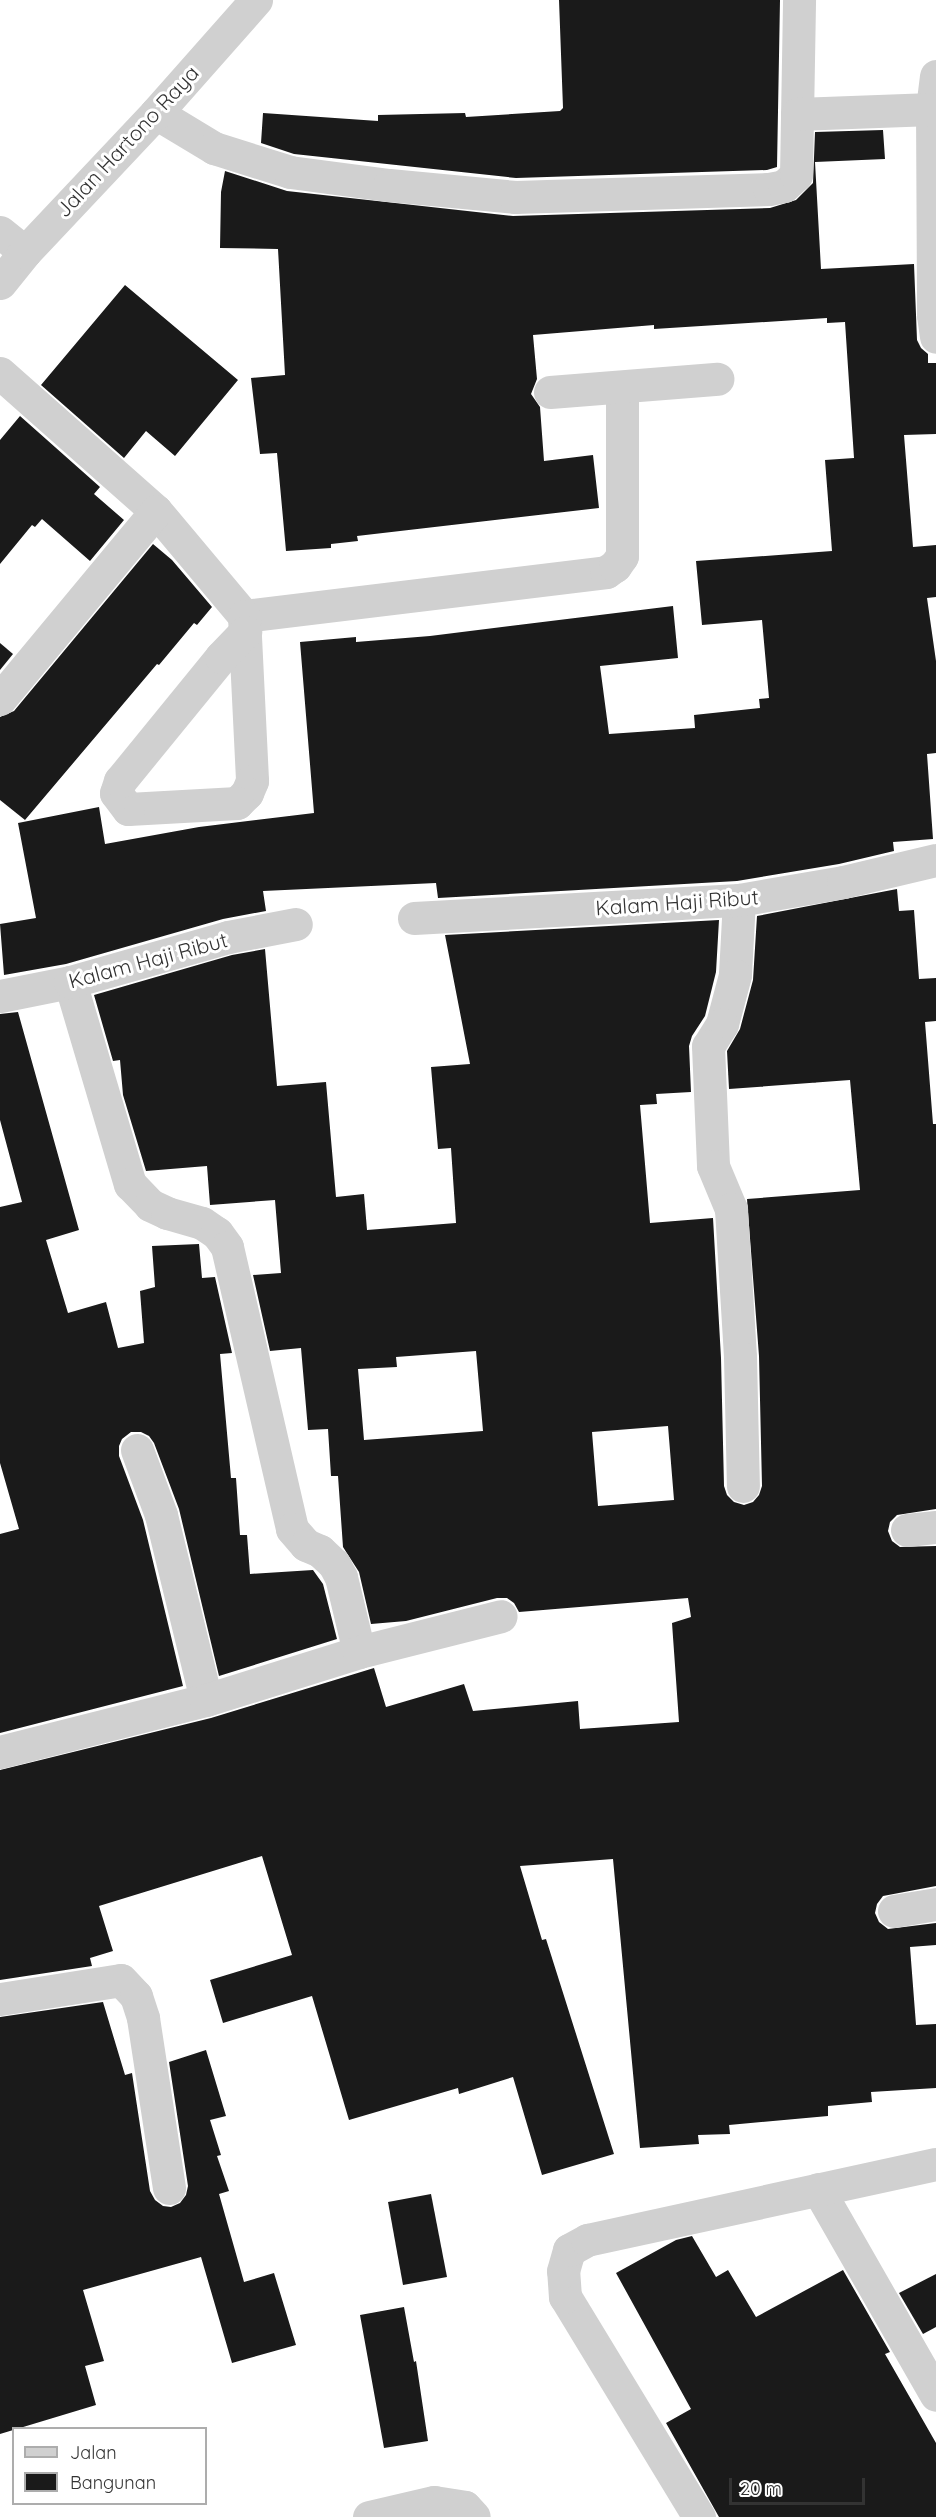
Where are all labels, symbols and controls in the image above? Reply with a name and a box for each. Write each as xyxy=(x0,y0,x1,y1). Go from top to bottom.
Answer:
street label: Jalan Hartono Raya xyxy=(50,60,204,222)
street label: Kalam Haji Ribut xyxy=(595,884,759,920)
street label: Kalam Haji Ribut xyxy=(66,927,230,993)
legend xyxy=(12,2427,207,2505)
text: Jalan xyxy=(70,2441,117,2464)
scale bar xyxy=(732,2466,868,2504)
text: Bangunan xyxy=(70,2471,156,2494)
text: 20 m xyxy=(740,2477,782,2500)

